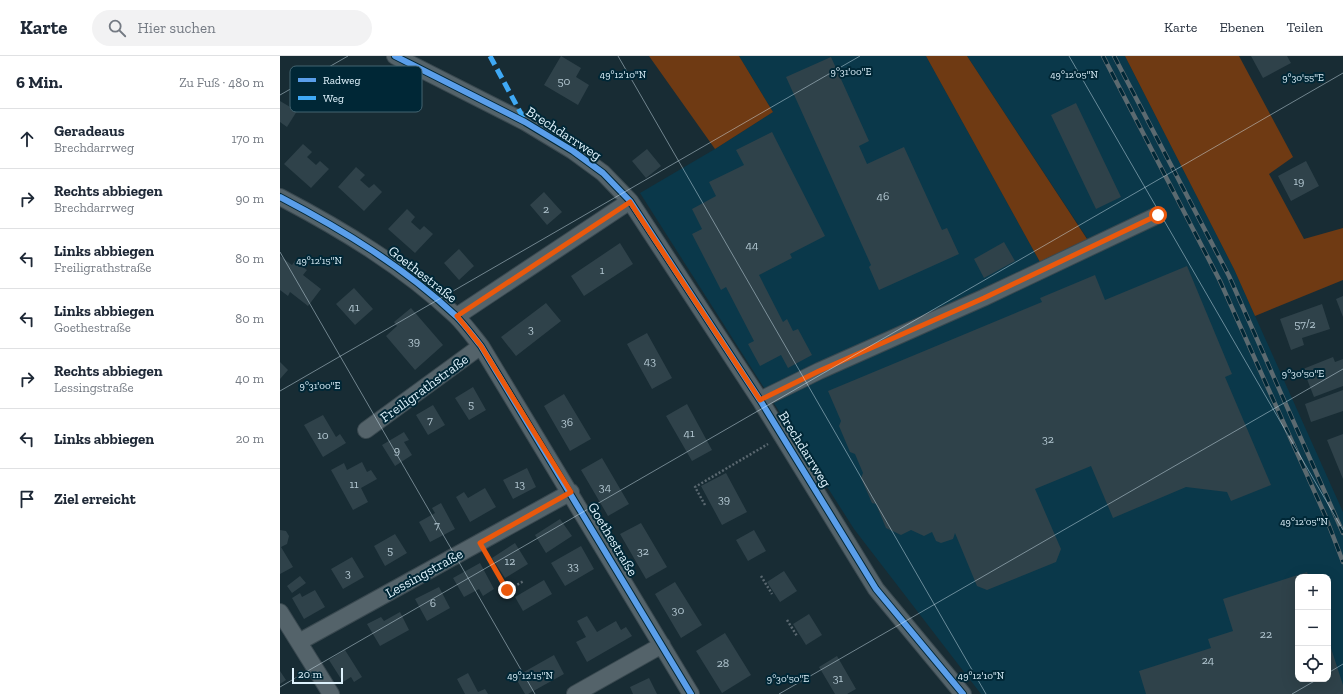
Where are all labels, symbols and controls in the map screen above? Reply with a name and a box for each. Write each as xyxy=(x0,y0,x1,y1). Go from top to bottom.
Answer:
search box xyxy=(92,10,372,46)
text: Karte xyxy=(20,16,68,39)
icon: search xyxy=(106,17,128,39)
text: Hier suchen xyxy=(138,19,216,37)
text: Karte xyxy=(1164,19,1197,36)
text: Ebenen xyxy=(1219,19,1264,36)
text: Teilen xyxy=(1286,19,1323,36)
legend xyxy=(290,66,422,112)
text: 9°31'00"E xyxy=(831,66,872,78)
text: 49°12'10"N xyxy=(600,69,647,81)
text: 49°12'05"N xyxy=(1050,69,1098,81)
text: 6 Min. xyxy=(16,72,63,92)
text: 9°30'55"E xyxy=(1282,72,1324,84)
text: Radweg xyxy=(323,74,361,87)
house number: 50 xyxy=(557,74,571,88)
text: Zu Fuß · 480 m xyxy=(179,75,264,90)
text: Weg xyxy=(323,92,344,105)
street label: Brechdarrweg xyxy=(523,103,605,164)
text: Geradeaus xyxy=(54,122,125,140)
icon: ahead xyxy=(16,128,38,150)
text: 170 m xyxy=(231,131,264,146)
text: Brechdarrweg xyxy=(54,140,134,155)
house number: 19 xyxy=(1294,174,1305,188)
text: Rechts abbiegen xyxy=(54,182,163,200)
icon: right xyxy=(16,188,38,210)
house number: 46 xyxy=(877,189,889,203)
text: 90 m xyxy=(235,191,264,206)
text: Brechdarrweg xyxy=(54,200,134,215)
house number: 2 xyxy=(543,202,549,216)
route start xyxy=(1149,206,1167,224)
house number: 44 xyxy=(746,238,759,252)
text: Links abbiegen xyxy=(54,242,154,260)
street label: Goethestraße xyxy=(385,242,461,307)
icon: left xyxy=(16,248,38,270)
text: 80 m xyxy=(235,251,264,266)
text: 49°12'15"N xyxy=(296,255,342,267)
text: Freiligrathstraße xyxy=(54,260,151,275)
house number: 1 xyxy=(600,263,605,277)
house number: 41 xyxy=(348,300,360,314)
text: Links abbiegen xyxy=(54,302,154,320)
icon: left xyxy=(16,308,38,330)
text: 80 m xyxy=(235,311,264,326)
house number: 57/2 xyxy=(1294,317,1316,331)
text: Goethestraße xyxy=(54,320,131,335)
house number: 3 xyxy=(528,322,534,336)
house number: 39 xyxy=(408,334,420,348)
street label: Freiligrathstraße xyxy=(377,350,472,426)
house number: 43 xyxy=(644,354,656,368)
text: Rechts abbiegen xyxy=(54,362,163,380)
icon: right xyxy=(16,368,38,390)
text: 9°30'50"E xyxy=(1282,368,1324,380)
text: 40 m xyxy=(235,371,264,386)
text: Lessingstraße xyxy=(54,380,134,395)
text: 9°31'00"E xyxy=(300,380,341,392)
house number: 5 xyxy=(468,397,474,411)
street label: Brechdarrweg xyxy=(775,408,835,491)
house number: 7 xyxy=(427,413,433,427)
house number: 36 xyxy=(561,415,573,429)
house number: 41 xyxy=(683,426,695,440)
icon: left xyxy=(16,428,38,450)
house number: 10 xyxy=(317,428,329,442)
text: Links abbiegen xyxy=(54,430,154,448)
text: 20 m xyxy=(236,431,264,446)
house number: 32 xyxy=(1042,432,1054,446)
house number: 9 xyxy=(394,443,400,457)
house number: 11 xyxy=(349,477,359,491)
house number: 13 xyxy=(515,477,525,491)
house number: 34 xyxy=(599,480,612,494)
icon: arrive xyxy=(16,488,38,510)
text: Ziel erreicht xyxy=(54,490,136,508)
house number: 39 xyxy=(718,492,730,506)
street label: Goethestraße xyxy=(584,499,641,579)
text: 49°12'05"N xyxy=(1280,516,1328,528)
house number: 7 xyxy=(434,518,440,532)
house number: 5 xyxy=(387,543,393,557)
house number: 32 xyxy=(637,544,649,558)
street label: Lessingstraße xyxy=(383,545,466,602)
house number: 12 xyxy=(505,554,515,568)
house number: 33 xyxy=(567,559,579,573)
house number: 3 xyxy=(345,566,351,580)
map controls xyxy=(1295,574,1331,682)
button: + xyxy=(1295,574,1331,610)
route end xyxy=(498,581,516,599)
house number: 6 xyxy=(430,596,436,610)
house number: 30 xyxy=(672,603,684,617)
button: − xyxy=(1295,610,1331,646)
house number: 22 xyxy=(1260,627,1272,641)
button: locate xyxy=(1295,646,1331,682)
house number: 24 xyxy=(1202,653,1215,667)
house number: 28 xyxy=(717,656,729,670)
scale bar xyxy=(292,666,343,685)
text: 20 m xyxy=(298,668,322,681)
text: 49°12'15"N xyxy=(507,670,553,682)
text: 49°12'10"N xyxy=(958,670,1005,682)
house number: 31 xyxy=(833,671,844,685)
text: 9°30'50"E xyxy=(767,673,809,685)

